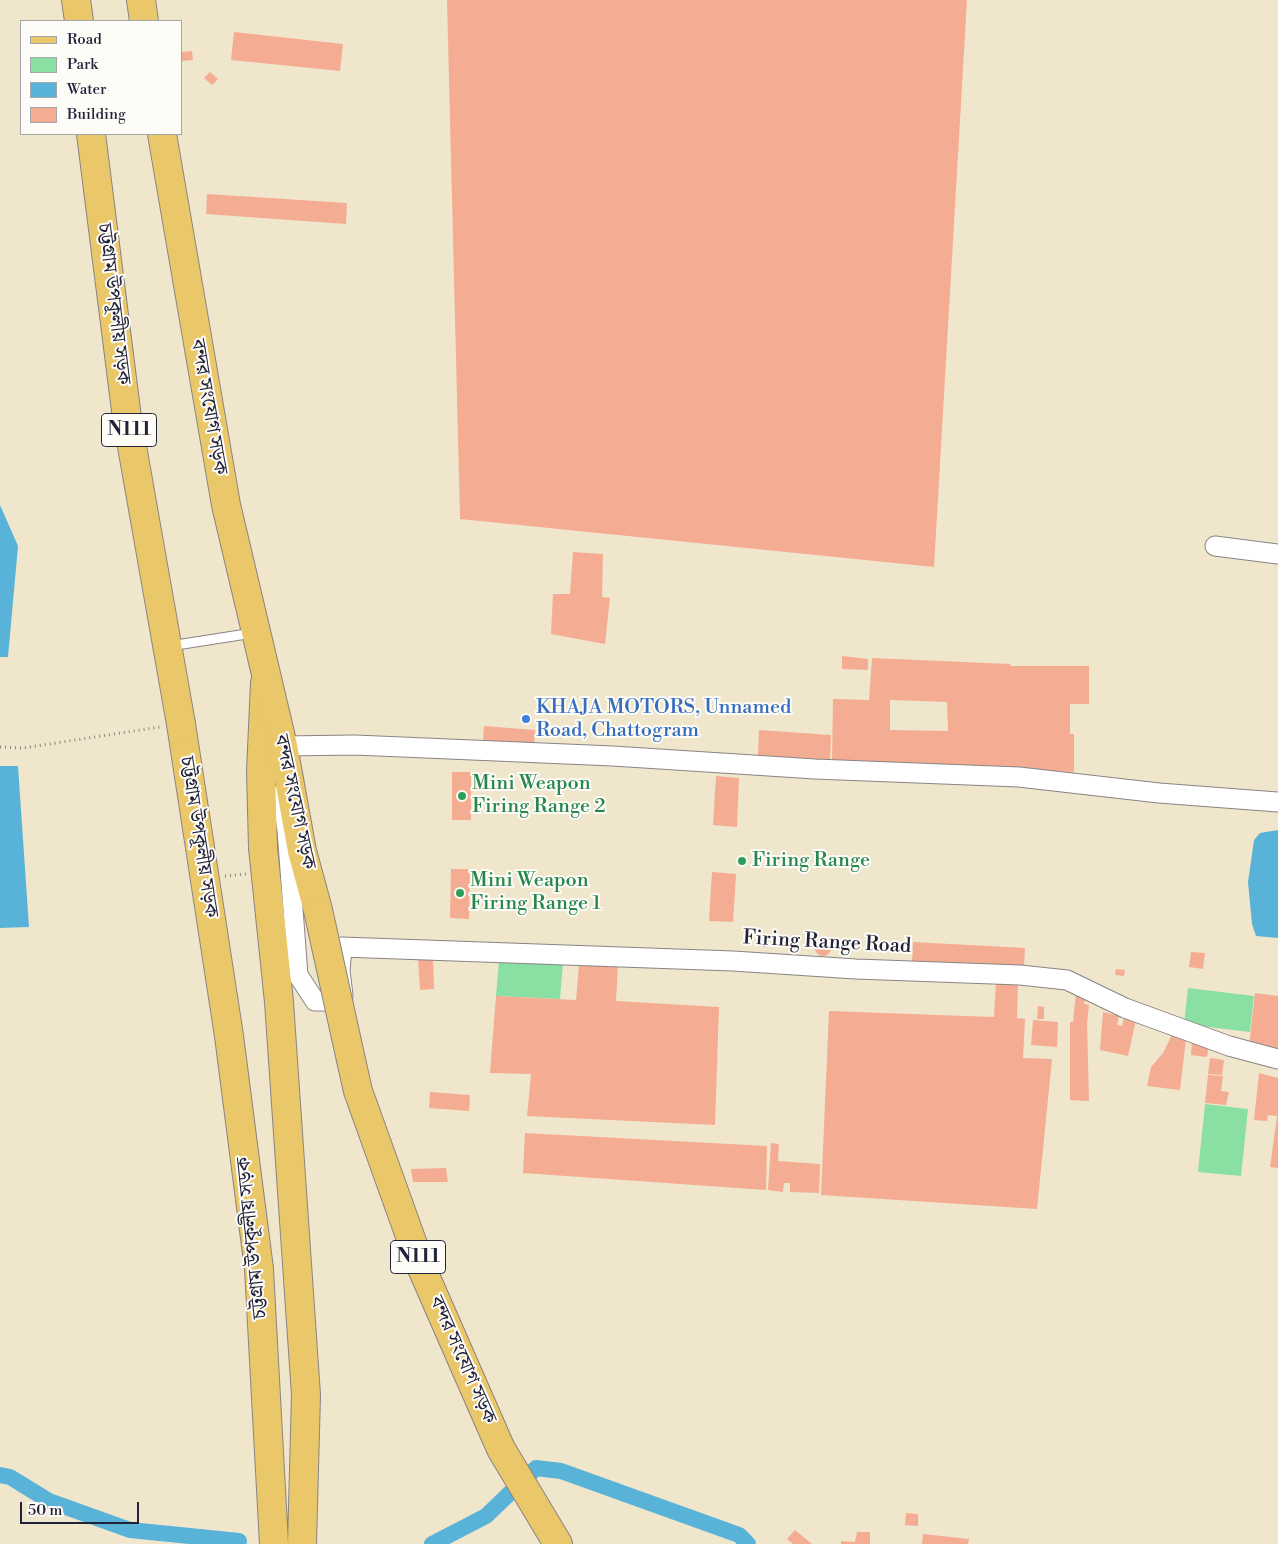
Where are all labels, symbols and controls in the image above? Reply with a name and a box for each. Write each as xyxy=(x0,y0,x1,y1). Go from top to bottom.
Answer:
legend xyxy=(20,20,182,135)
text: Road xyxy=(67,30,102,49)
text: Park xyxy=(67,55,98,74)
text: Water xyxy=(67,80,106,99)
text: Building xyxy=(67,105,126,124)
street label: চট্টগ্রাম উপকূলীয় সড়ক xyxy=(91,222,135,386)
street label: বন্দর সংযোগ সড়ক xyxy=(184,337,232,477)
road number: N111 xyxy=(102,414,156,446)
place label: KHAJA MOTORS, Unnamed Road, Chattogram xyxy=(536,696,791,743)
marker: KHAJA MOTORS, Unnamed Road, Chattogram xyxy=(520,713,532,725)
street label: বন্দর সংযোগ সড়ক xyxy=(268,732,320,872)
street label: চট্টগ্রাম উপকূলীয় সড়ক xyxy=(173,755,223,919)
place label: Mini Weapon Firing Range 2 xyxy=(472,772,606,819)
marker: Mini Weapon Firing Range 2 xyxy=(456,790,468,802)
place label: Firing Range xyxy=(752,849,870,873)
marker: Firing Range xyxy=(736,855,748,867)
place label: Mini Weapon Firing Range 1 xyxy=(470,869,601,916)
marker: Mini Weapon Firing Range 1 xyxy=(454,887,466,899)
street label: Firing Range Road xyxy=(742,927,912,959)
street label: চট্টগ্রাম উপকূলীয় সড়ক xyxy=(233,1156,273,1320)
road number: N111 xyxy=(390,1240,446,1274)
street label: বন্দর সংযোগ সড়ক xyxy=(423,1292,501,1428)
scale bar xyxy=(22,1492,141,1524)
text: 50 m xyxy=(28,1501,62,1520)

